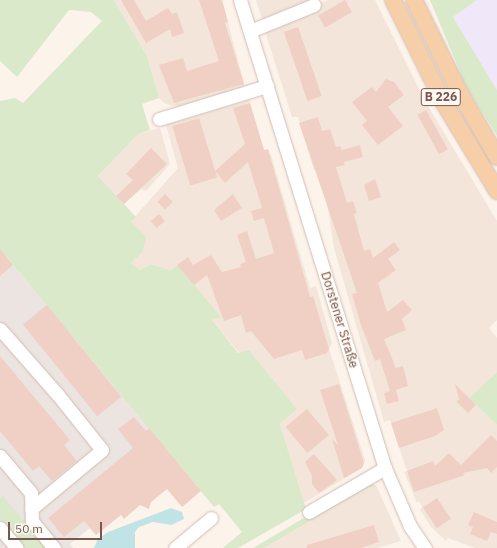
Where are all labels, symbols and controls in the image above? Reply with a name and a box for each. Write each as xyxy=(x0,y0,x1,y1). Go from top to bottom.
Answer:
road number: B 226 xyxy=(420,87,462,107)
street label: Dorstener Straße xyxy=(317,270,361,370)
scale bar xyxy=(10,514,104,540)
text: 50 m xyxy=(15,521,43,536)

